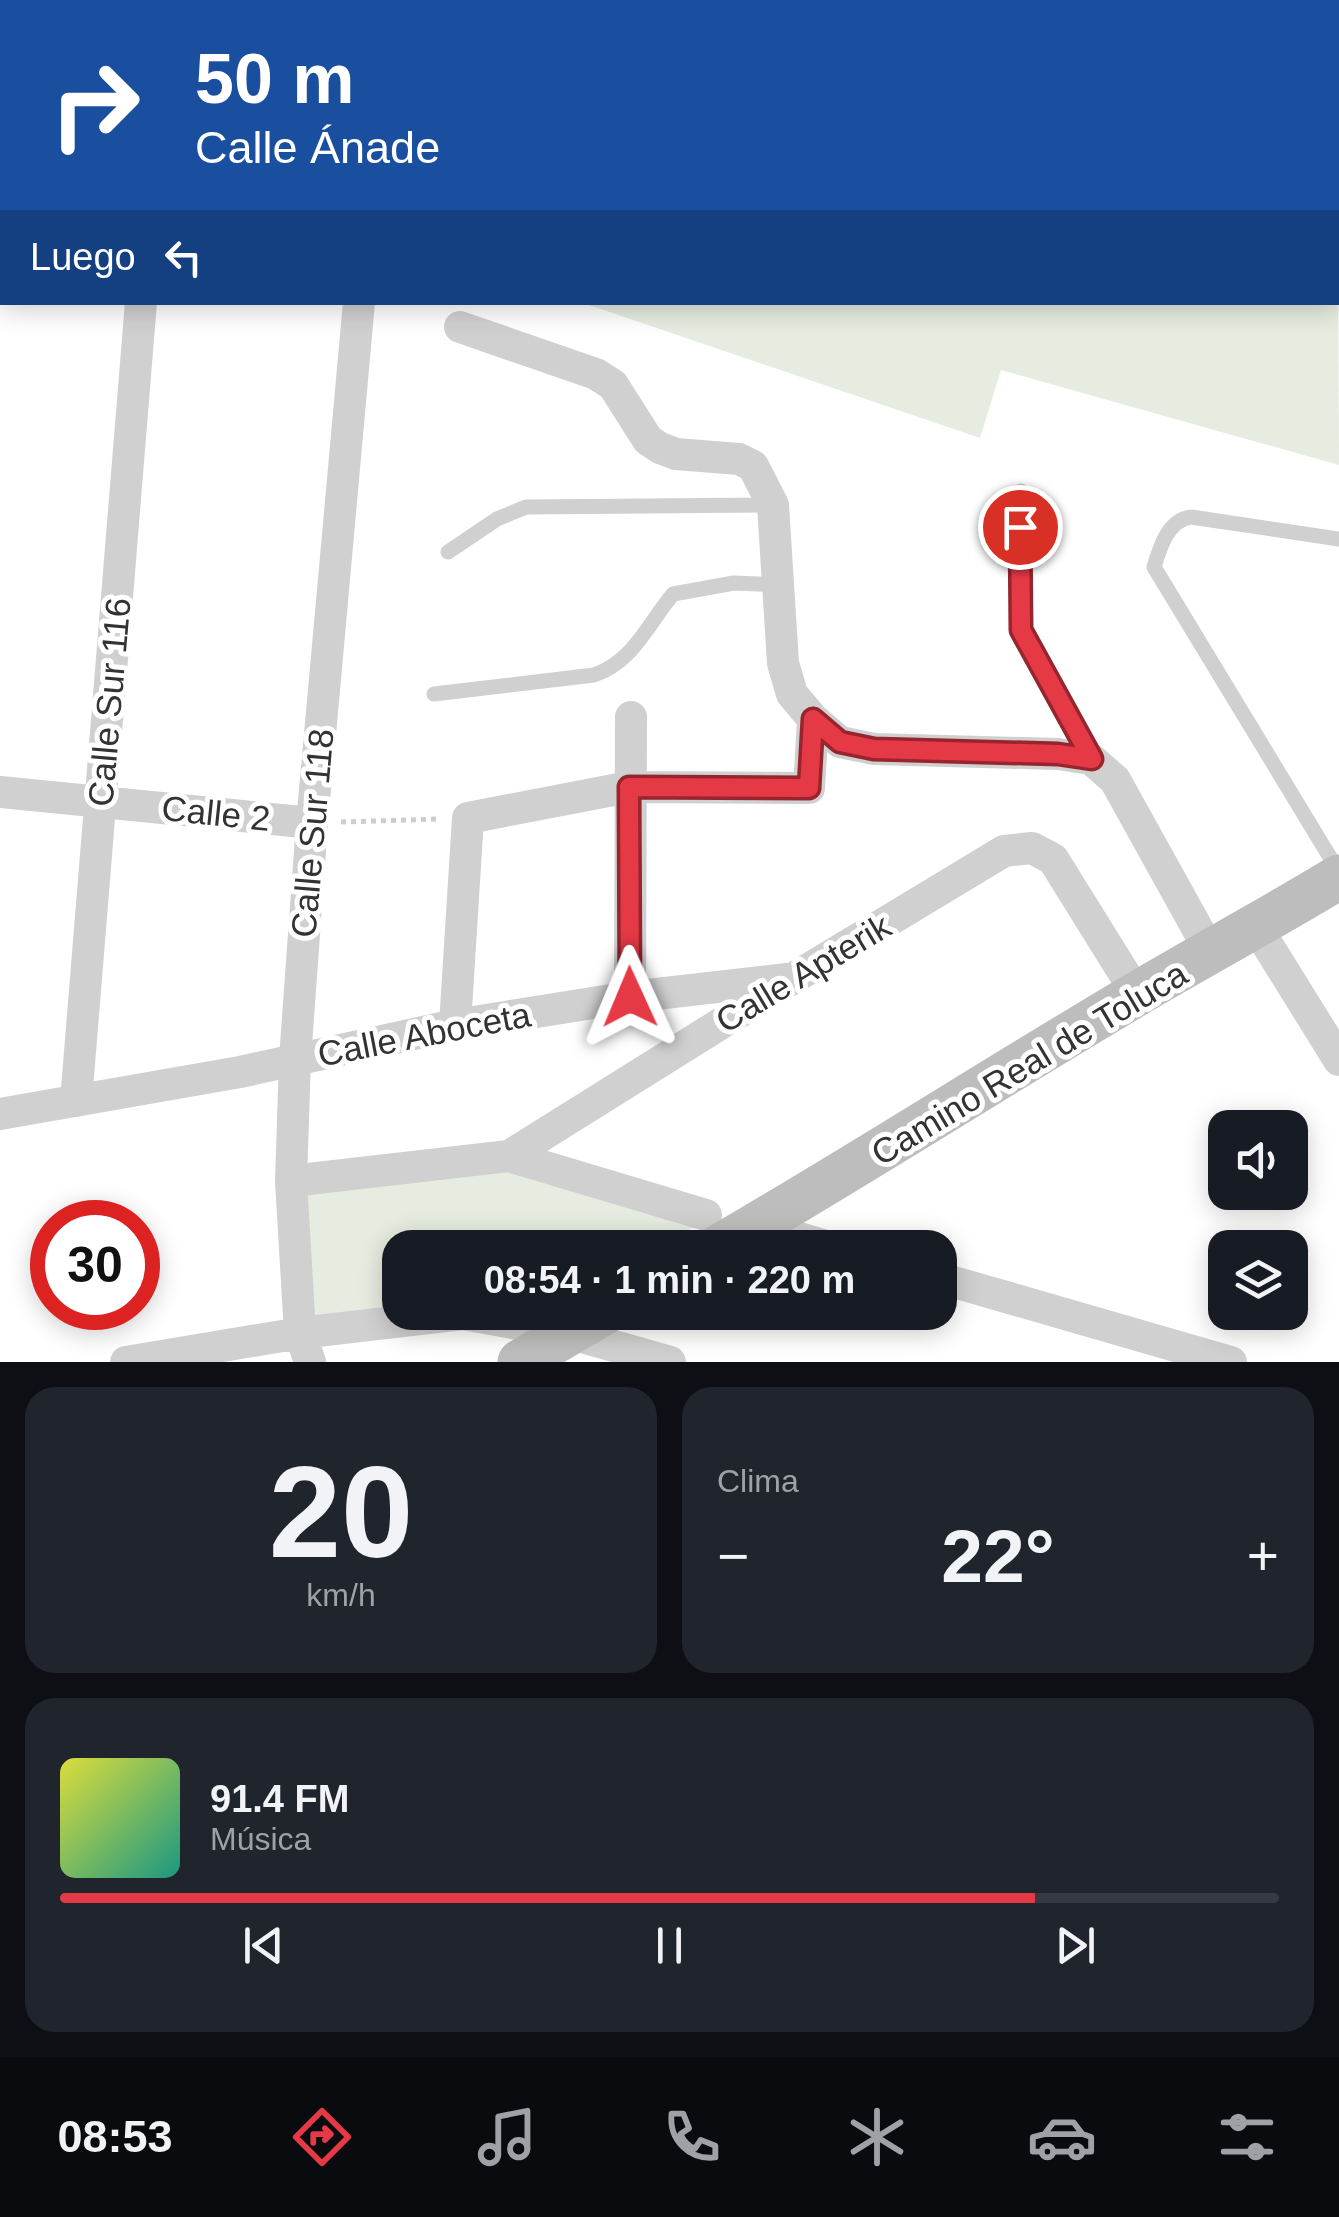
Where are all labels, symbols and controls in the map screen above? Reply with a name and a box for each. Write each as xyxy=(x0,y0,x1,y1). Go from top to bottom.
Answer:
icon: right xyxy=(30,40,160,170)
text: 50 m xyxy=(195,40,355,118)
text: Calle Ánade xyxy=(195,122,440,173)
icon: left xyxy=(156,230,211,285)
text: Luego xyxy=(30,236,136,278)
pin xyxy=(978,485,1063,570)
icon: arrive xyxy=(993,500,1048,555)
street label: Calle Sur 116 xyxy=(80,596,138,808)
street label: Calle Sur 118 xyxy=(283,727,341,939)
street label: Calle 2 xyxy=(160,788,272,838)
street label: Calle Apterik xyxy=(709,905,898,1040)
position arrow xyxy=(578,945,682,1049)
street label: Camino Real de Toluca xyxy=(864,953,1194,1173)
street label: Calle Aboceta xyxy=(314,994,534,1074)
map controls xyxy=(1208,1110,1308,1330)
button: sound xyxy=(1208,1110,1308,1210)
speed limit sign: 30 xyxy=(30,1200,160,1330)
button: layers xyxy=(1208,1230,1308,1330)
text: 08:54 · 1 min · 220 m xyxy=(484,1259,855,1301)
text: 20 xyxy=(269,1439,413,1585)
text: Clima xyxy=(717,1463,799,1499)
text: 22° xyxy=(941,1514,1055,1598)
text: − xyxy=(717,1525,749,1587)
text: + xyxy=(1247,1525,1279,1587)
text: km/h xyxy=(306,1577,376,1613)
text: 91.4 FM xyxy=(210,1778,349,1820)
text: Música xyxy=(210,1821,311,1857)
icon: previous xyxy=(236,1918,291,1973)
icon: pause xyxy=(642,1918,697,1973)
icon: next xyxy=(1048,1918,1103,1973)
icon: directions xyxy=(287,2102,357,2172)
icon: music xyxy=(472,2102,542,2172)
icon: phone xyxy=(657,2102,727,2172)
icon: climate xyxy=(842,2102,912,2172)
icon: car xyxy=(1027,2102,1097,2172)
icon: filters xyxy=(1212,2102,1282,2172)
text: 08:53 xyxy=(57,2111,173,2162)

